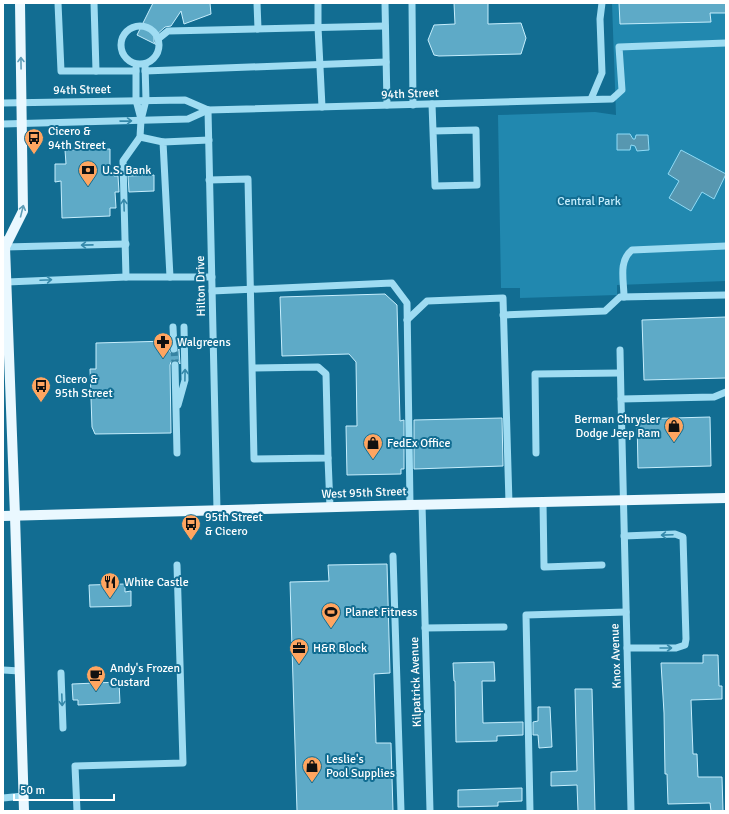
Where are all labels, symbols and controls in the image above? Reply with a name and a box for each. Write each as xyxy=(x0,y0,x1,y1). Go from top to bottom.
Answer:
one-way arrow xyxy=(17,57,25,70)
street label: 94th Street xyxy=(53,82,111,98)
street label: 94th Street xyxy=(381,85,439,103)
one-way arrow xyxy=(119,117,132,124)
place label: Cicero & 94th Street xyxy=(48,124,106,153)
bus stop icon: Cicero & 94th Street xyxy=(23,127,45,155)
bank icon: U.S. Bank xyxy=(77,159,99,187)
place label: U.S. Bank xyxy=(102,163,151,178)
park label: Central Park xyxy=(557,194,621,209)
one-way arrow xyxy=(121,199,128,212)
one-way arrow xyxy=(18,205,26,218)
one-way arrow xyxy=(81,241,94,248)
street label: Hilton Drive xyxy=(193,255,209,317)
one-way arrow xyxy=(39,277,52,284)
pharmacy icon: Walgreens xyxy=(152,331,174,359)
place label: Walgreens xyxy=(177,335,231,350)
one-way arrow xyxy=(181,369,189,382)
place label: Cicero & 95th Street xyxy=(55,372,113,401)
bus stop icon: Cicero & 95th Street xyxy=(30,375,52,403)
place label: Berman Chrysler Dodge Jeep Ram xyxy=(574,412,661,441)
shop icon: Berman Chrysler Dodge Jeep Ram xyxy=(663,415,685,443)
shop icon: FedEx Office xyxy=(362,432,384,460)
place label: FedEx Office xyxy=(387,436,450,451)
street label: West 95th Street xyxy=(321,484,407,502)
place label: 95th Street & Cicero xyxy=(205,510,263,539)
bus stop icon: 95th Street & Cicero xyxy=(180,513,202,541)
one-way arrow xyxy=(661,531,674,538)
restaurant icon: White Castle xyxy=(99,571,121,599)
place label: White Castle xyxy=(124,575,189,590)
sports icon: Planet Fitness xyxy=(320,601,342,629)
place label: Planet Fitness xyxy=(345,605,418,620)
street label: Knox Avenue xyxy=(607,623,625,689)
office icon: H&R Block xyxy=(288,637,310,665)
street label: Kilpatrick Avenue xyxy=(407,637,425,727)
place label: H&R Block xyxy=(313,641,367,656)
one-way arrow xyxy=(659,644,672,652)
place label: Andy's Frozen Custard xyxy=(110,661,180,690)
cafe icon: Andy's Frozen Custard xyxy=(85,664,107,692)
one-way arrow xyxy=(58,693,66,706)
place label: Leslie's Pool Supplies xyxy=(326,752,395,781)
shop icon: Leslie's Pool Supplies xyxy=(301,755,323,783)
scale bar xyxy=(14,776,114,802)
text: 50 m xyxy=(20,783,45,798)

